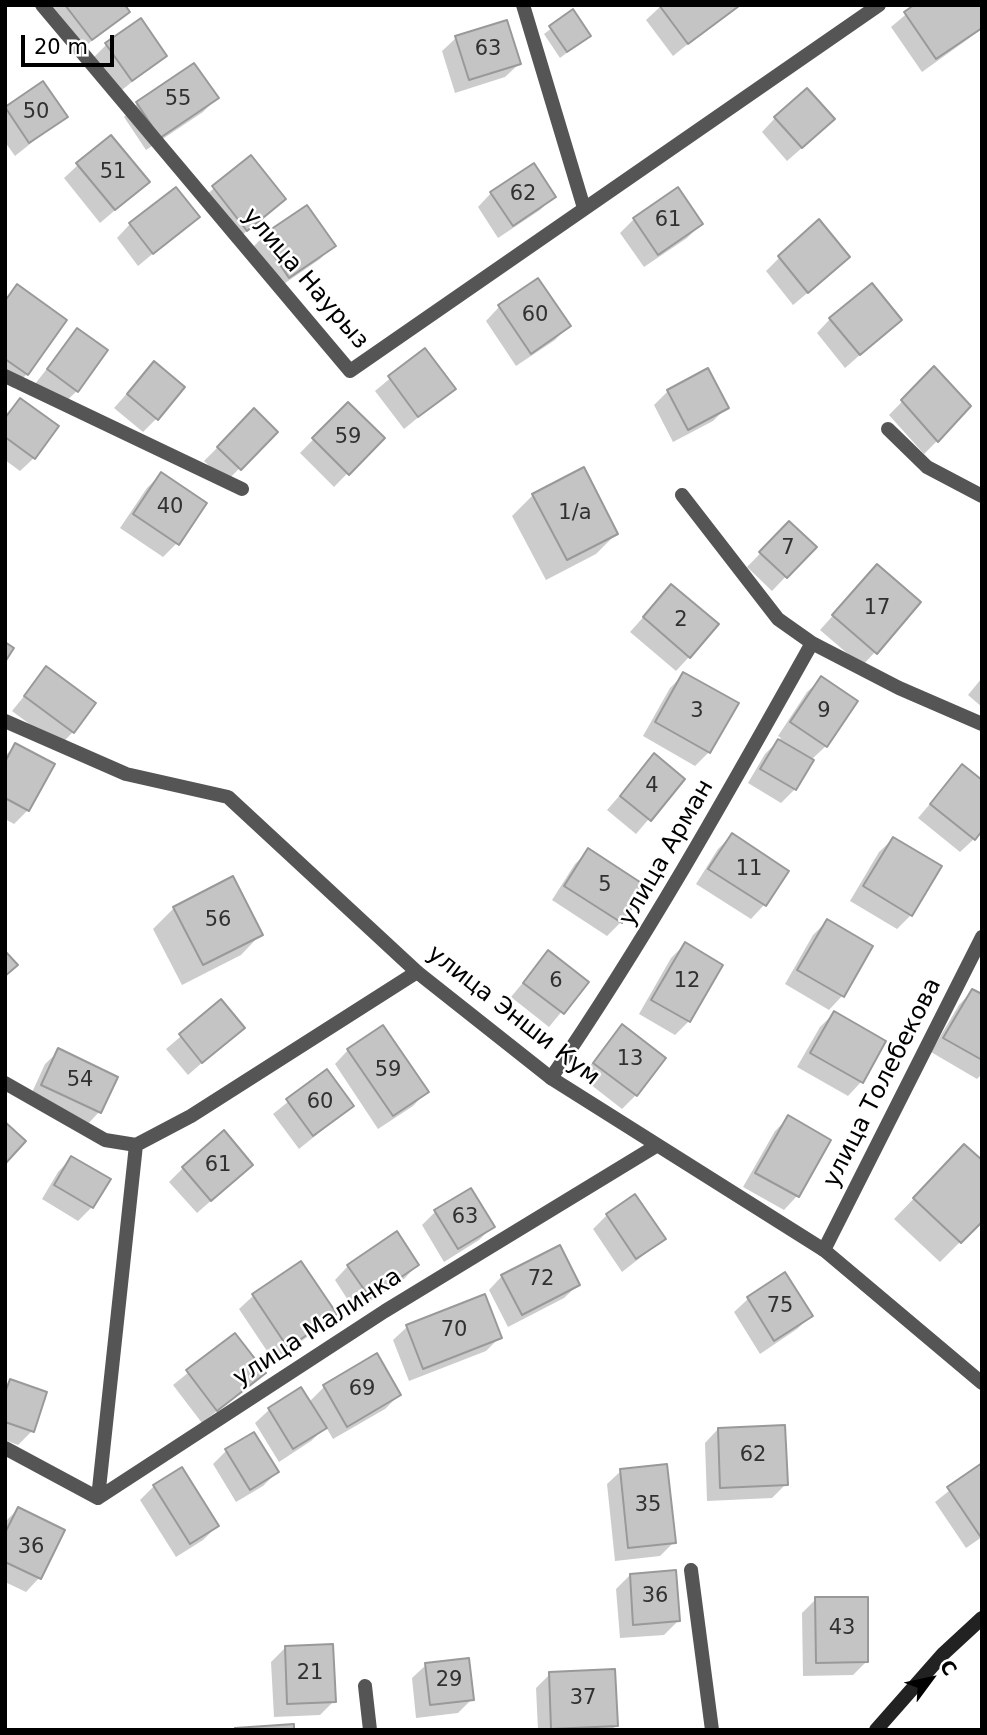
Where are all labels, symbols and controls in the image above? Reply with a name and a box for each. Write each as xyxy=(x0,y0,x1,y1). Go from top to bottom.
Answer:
scale bar xyxy=(24,21,117,65)
text: 20 m xyxy=(34,35,88,59)
house number: 63 xyxy=(475,37,501,63)
house number: 55 xyxy=(165,87,191,113)
house number: 50 xyxy=(23,100,49,126)
house number: 51 xyxy=(100,160,126,186)
house number: 62 xyxy=(510,182,536,208)
street label: улица Наурыз xyxy=(236,202,374,356)
house number: 61 xyxy=(655,208,681,234)
house number: 60 xyxy=(522,303,548,329)
house number: 59 xyxy=(335,425,361,451)
house number: 40 xyxy=(157,495,183,521)
house number: 1/а xyxy=(558,501,592,527)
house number: 7 xyxy=(781,536,795,562)
house number: 17 xyxy=(864,596,890,622)
house number: 2 xyxy=(674,608,688,634)
house number: 3 xyxy=(690,699,704,725)
house number: 9 xyxy=(817,699,831,725)
house number: 4 xyxy=(645,774,659,800)
street label: улица Арман xyxy=(614,775,720,931)
house number: 11 xyxy=(736,857,762,883)
house number: 5 xyxy=(598,873,612,899)
house number: 56 xyxy=(205,908,231,934)
street label: улица Энши Кум xyxy=(421,940,605,1092)
house number: 6 xyxy=(549,969,563,995)
house number: 12 xyxy=(674,969,700,995)
street label: улица Толебекова xyxy=(818,974,948,1192)
house number: 13 xyxy=(617,1047,643,1073)
house number: 59 xyxy=(375,1058,401,1084)
house number: 54 xyxy=(67,1068,93,1094)
house number: 60 xyxy=(307,1090,333,1116)
house number: 61 xyxy=(205,1153,231,1179)
house number: 63 xyxy=(452,1205,478,1231)
street label: улица Малинка xyxy=(228,1263,408,1393)
house number: 72 xyxy=(528,1267,554,1293)
house number: 75 xyxy=(767,1294,793,1320)
house number: 70 xyxy=(441,1318,467,1344)
house number: 69 xyxy=(349,1377,375,1403)
house number: 62 xyxy=(740,1443,766,1469)
house number: 35 xyxy=(635,1493,661,1519)
house number: 36 xyxy=(18,1535,44,1561)
house number: 36 xyxy=(642,1584,668,1610)
house number: 43 xyxy=(829,1616,855,1642)
north arrow xyxy=(896,1644,966,1714)
text: С xyxy=(936,1656,962,1679)
house number: 21 xyxy=(297,1661,323,1687)
house number: 29 xyxy=(436,1668,462,1694)
house number: 37 xyxy=(570,1686,596,1712)

